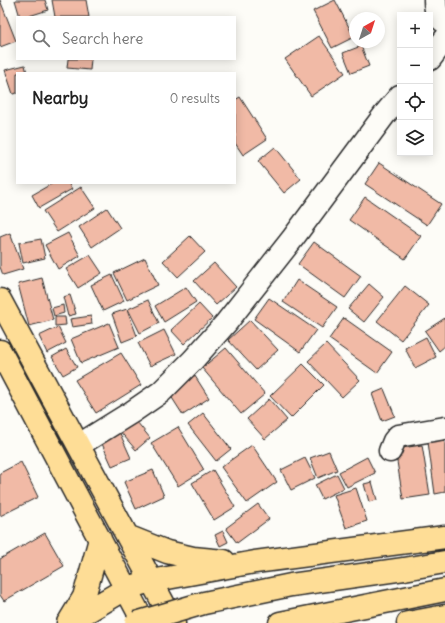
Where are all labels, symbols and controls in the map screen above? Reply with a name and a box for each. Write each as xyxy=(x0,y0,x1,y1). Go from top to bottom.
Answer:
north arrow xyxy=(349,12,385,48)
map controls xyxy=(397,12,433,156)
button: + xyxy=(397,12,433,48)
search box xyxy=(16,16,236,60)
icon: search xyxy=(30,27,52,49)
text: Search here xyxy=(62,29,143,48)
button: − xyxy=(397,48,433,84)
button: locate xyxy=(397,84,433,120)
text: Nearby xyxy=(32,87,88,109)
text: 0 results xyxy=(170,90,220,107)
button: layers xyxy=(397,120,433,156)

